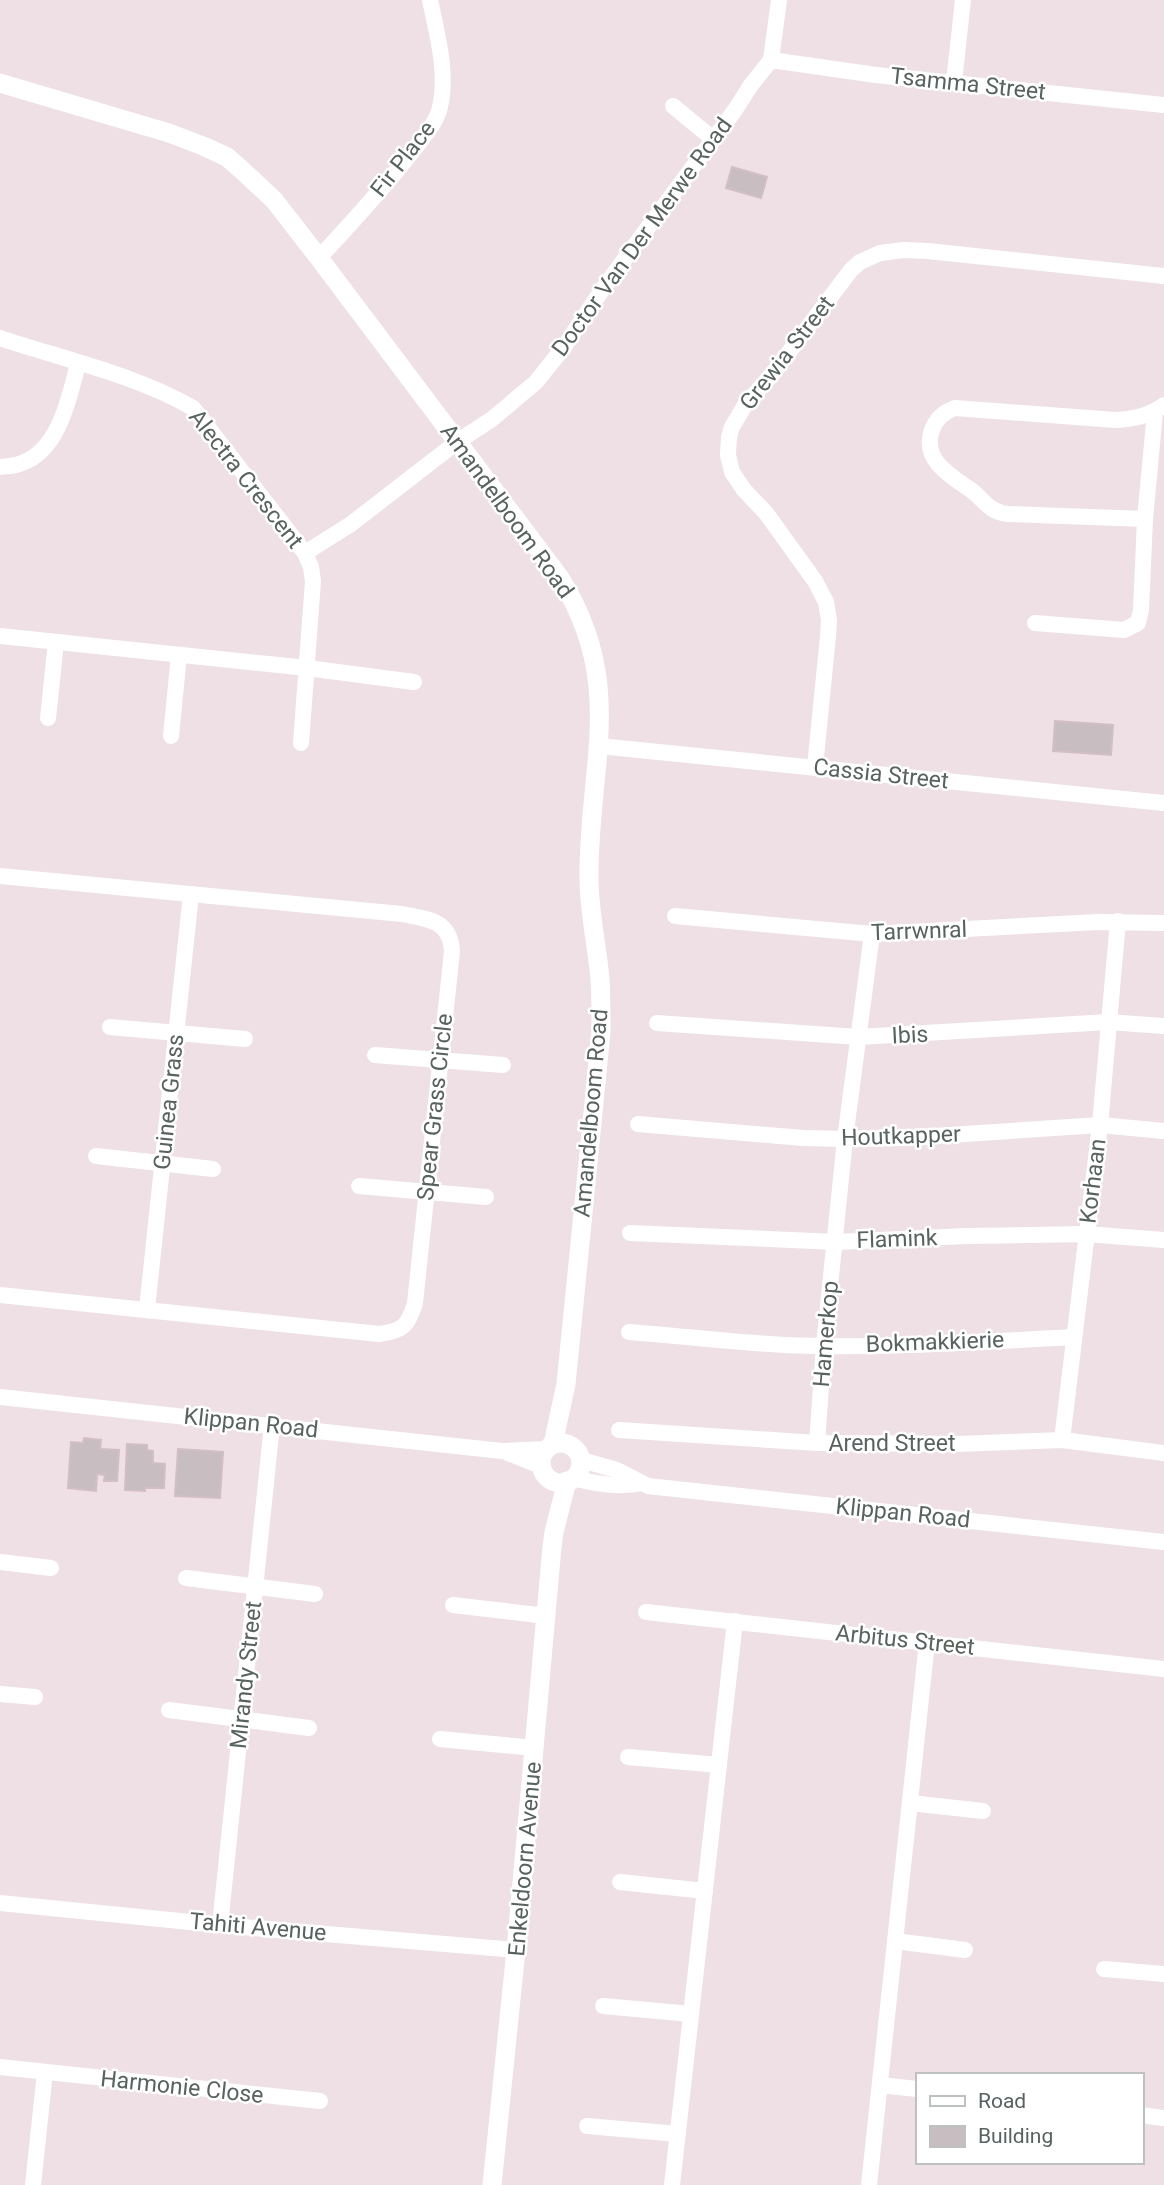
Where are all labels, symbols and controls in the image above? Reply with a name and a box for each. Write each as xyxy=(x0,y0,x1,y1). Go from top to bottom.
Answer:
street label: Tsamma Street xyxy=(889,62,1047,106)
street label: Doctor Van Der Merwe Road xyxy=(546,112,738,362)
street label: Fir Place xyxy=(365,116,441,202)
street label: Grewia Street xyxy=(734,291,840,415)
street label: Alectra Crescent xyxy=(183,404,309,554)
street label: Amandelboom Road xyxy=(435,419,579,603)
street label: Cassia Street xyxy=(812,753,950,795)
street label: Tarrwnral xyxy=(870,916,968,946)
street label: Amandelboom Road xyxy=(568,1008,614,1218)
street label: Spear Grass Circle xyxy=(412,1012,458,1202)
street label: Ibis xyxy=(891,1021,929,1049)
street label: Guinea Grass xyxy=(148,1033,190,1171)
street label: Houtkapper xyxy=(841,1120,961,1152)
street label: Korhaan xyxy=(1074,1137,1112,1225)
street label: Flamink xyxy=(856,1224,938,1254)
street label: Hamerkop xyxy=(808,1280,844,1388)
street label: Bokmakkierie xyxy=(865,1326,1005,1358)
street label: Klippan Road xyxy=(182,1403,320,1443)
street label: Arend Street xyxy=(829,1430,955,1457)
street label: Klippan Road xyxy=(834,1493,972,1533)
street label: Mirandy Street xyxy=(225,1600,267,1750)
street label: Arbitus Street xyxy=(834,1619,976,1661)
street label: Enkeldoorn Avenue xyxy=(503,1760,547,1958)
street label: Tahiti Avenue xyxy=(188,1908,328,1946)
street label: Harmonie Close xyxy=(99,2065,265,2109)
legend xyxy=(916,2073,1143,2164)
text: Road xyxy=(978,2089,1026,2113)
text: Building xyxy=(978,2124,1053,2148)

